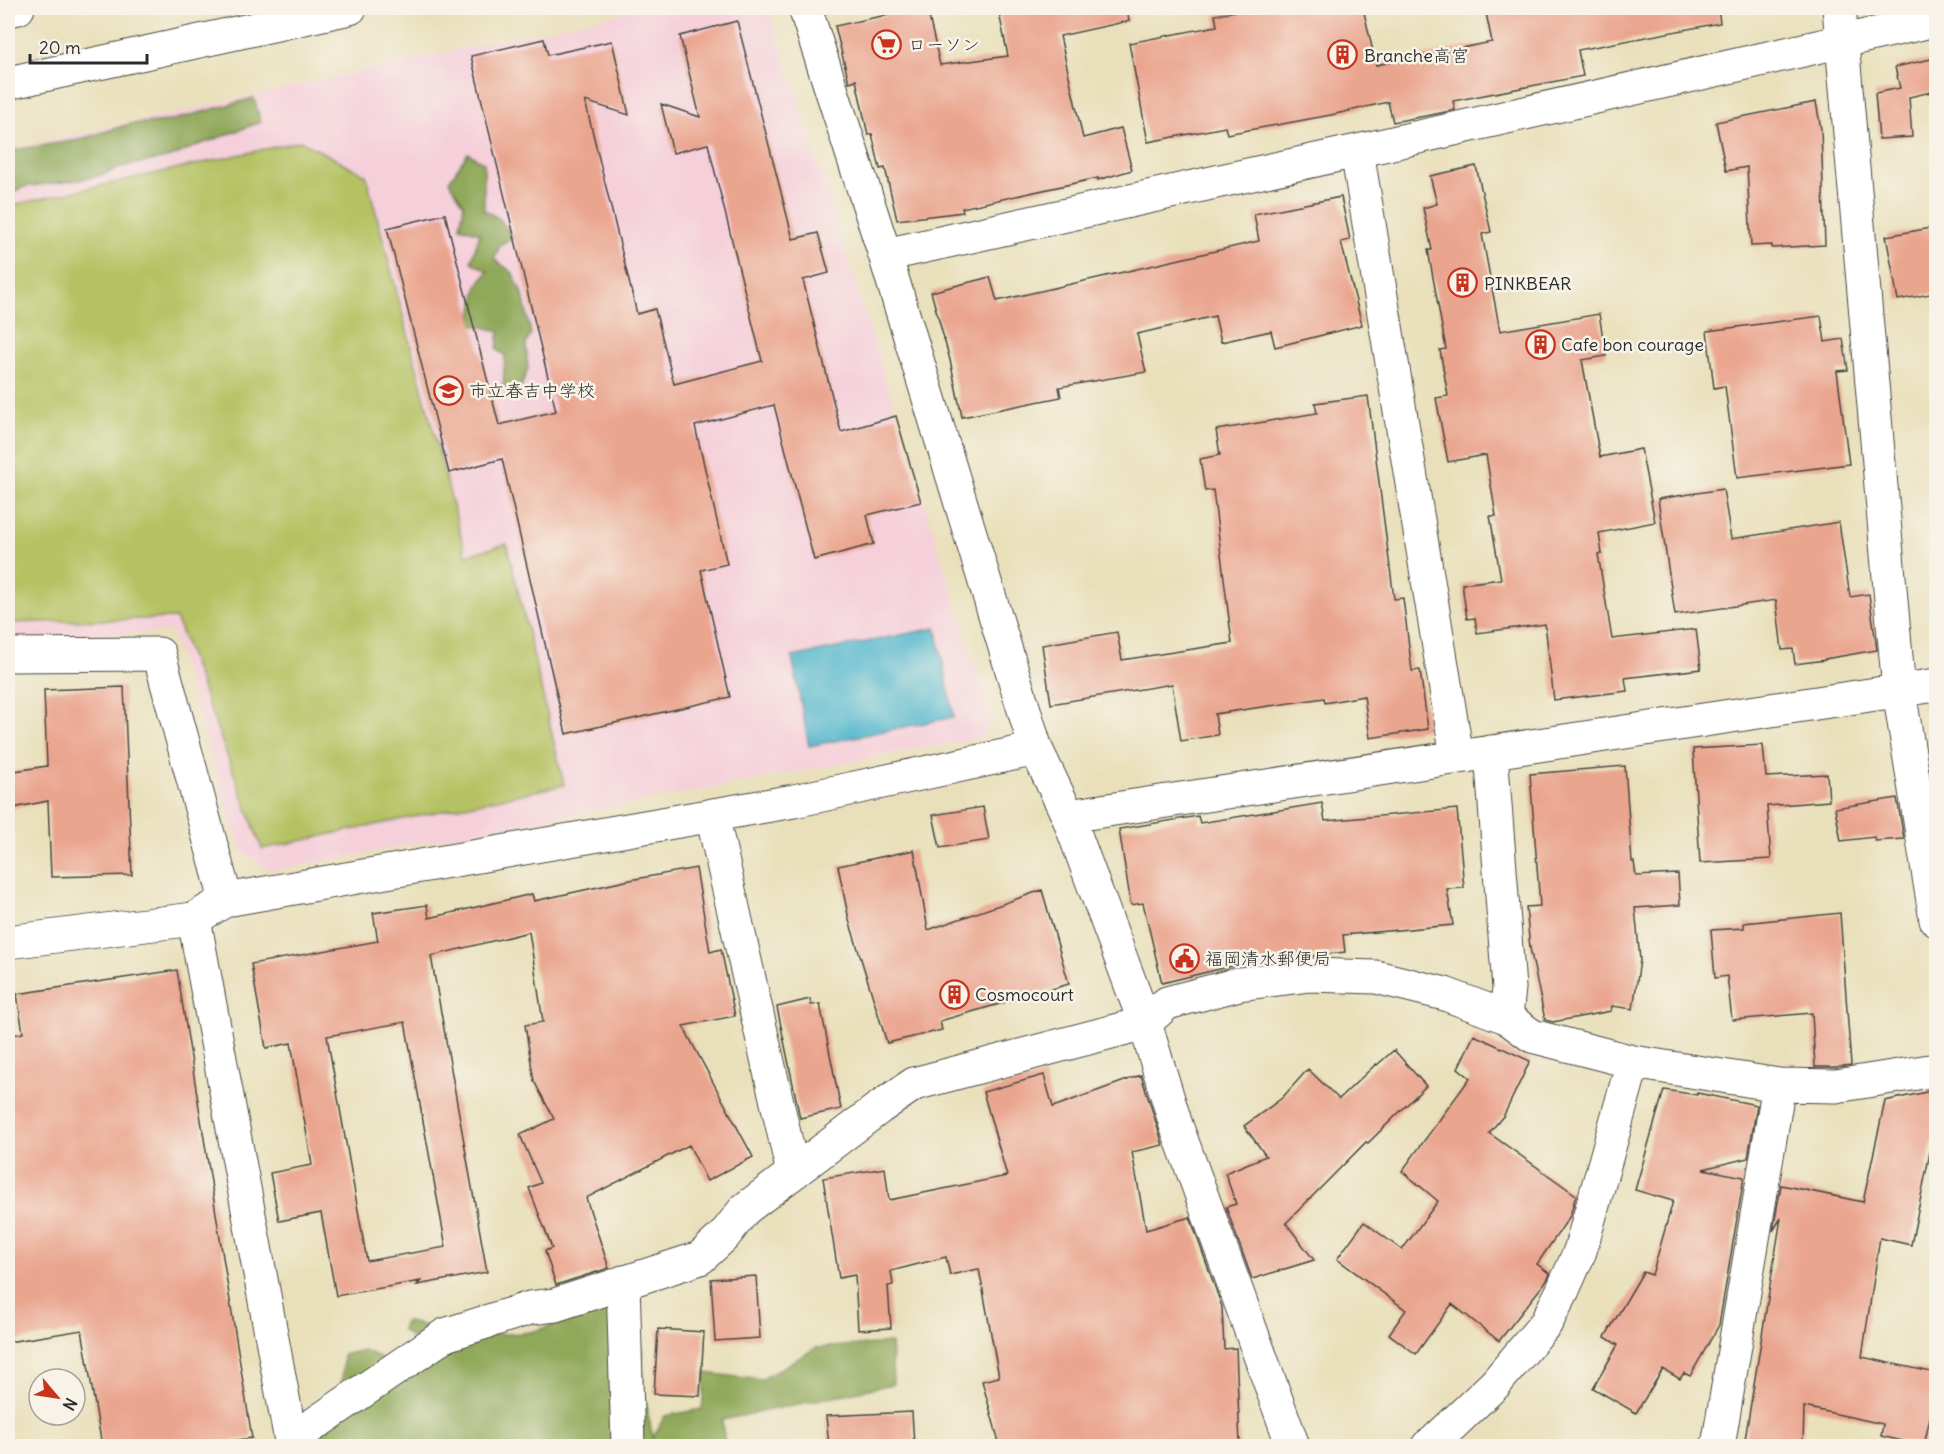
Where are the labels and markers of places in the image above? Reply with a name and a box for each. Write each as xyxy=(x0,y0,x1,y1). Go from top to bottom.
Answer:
supermarket icon: ローソン xyxy=(871,28,903,60)
place label: ローソン xyxy=(908,33,980,56)
building icon: Branche高宮 xyxy=(1327,39,1359,71)
place label: Branche高宮 xyxy=(1364,44,1469,67)
building icon: PINKBEAR xyxy=(1447,267,1479,299)
place label: PINKBEAR xyxy=(1484,272,1572,295)
building icon: Cafe bon courage xyxy=(1524,328,1556,360)
place label: Cafe bon courage xyxy=(1561,333,1704,356)
school or university icon: 市立春吉中学校 xyxy=(432,374,464,406)
place label: 市立春吉中学校 xyxy=(469,379,595,402)
public building icon: 福岡清水郵便局 xyxy=(1168,942,1200,974)
place label: 福岡清水郵便局 xyxy=(1205,947,1331,970)
building icon: Cosmocourt xyxy=(938,978,970,1010)
place label: Cosmocourt xyxy=(975,983,1074,1006)

